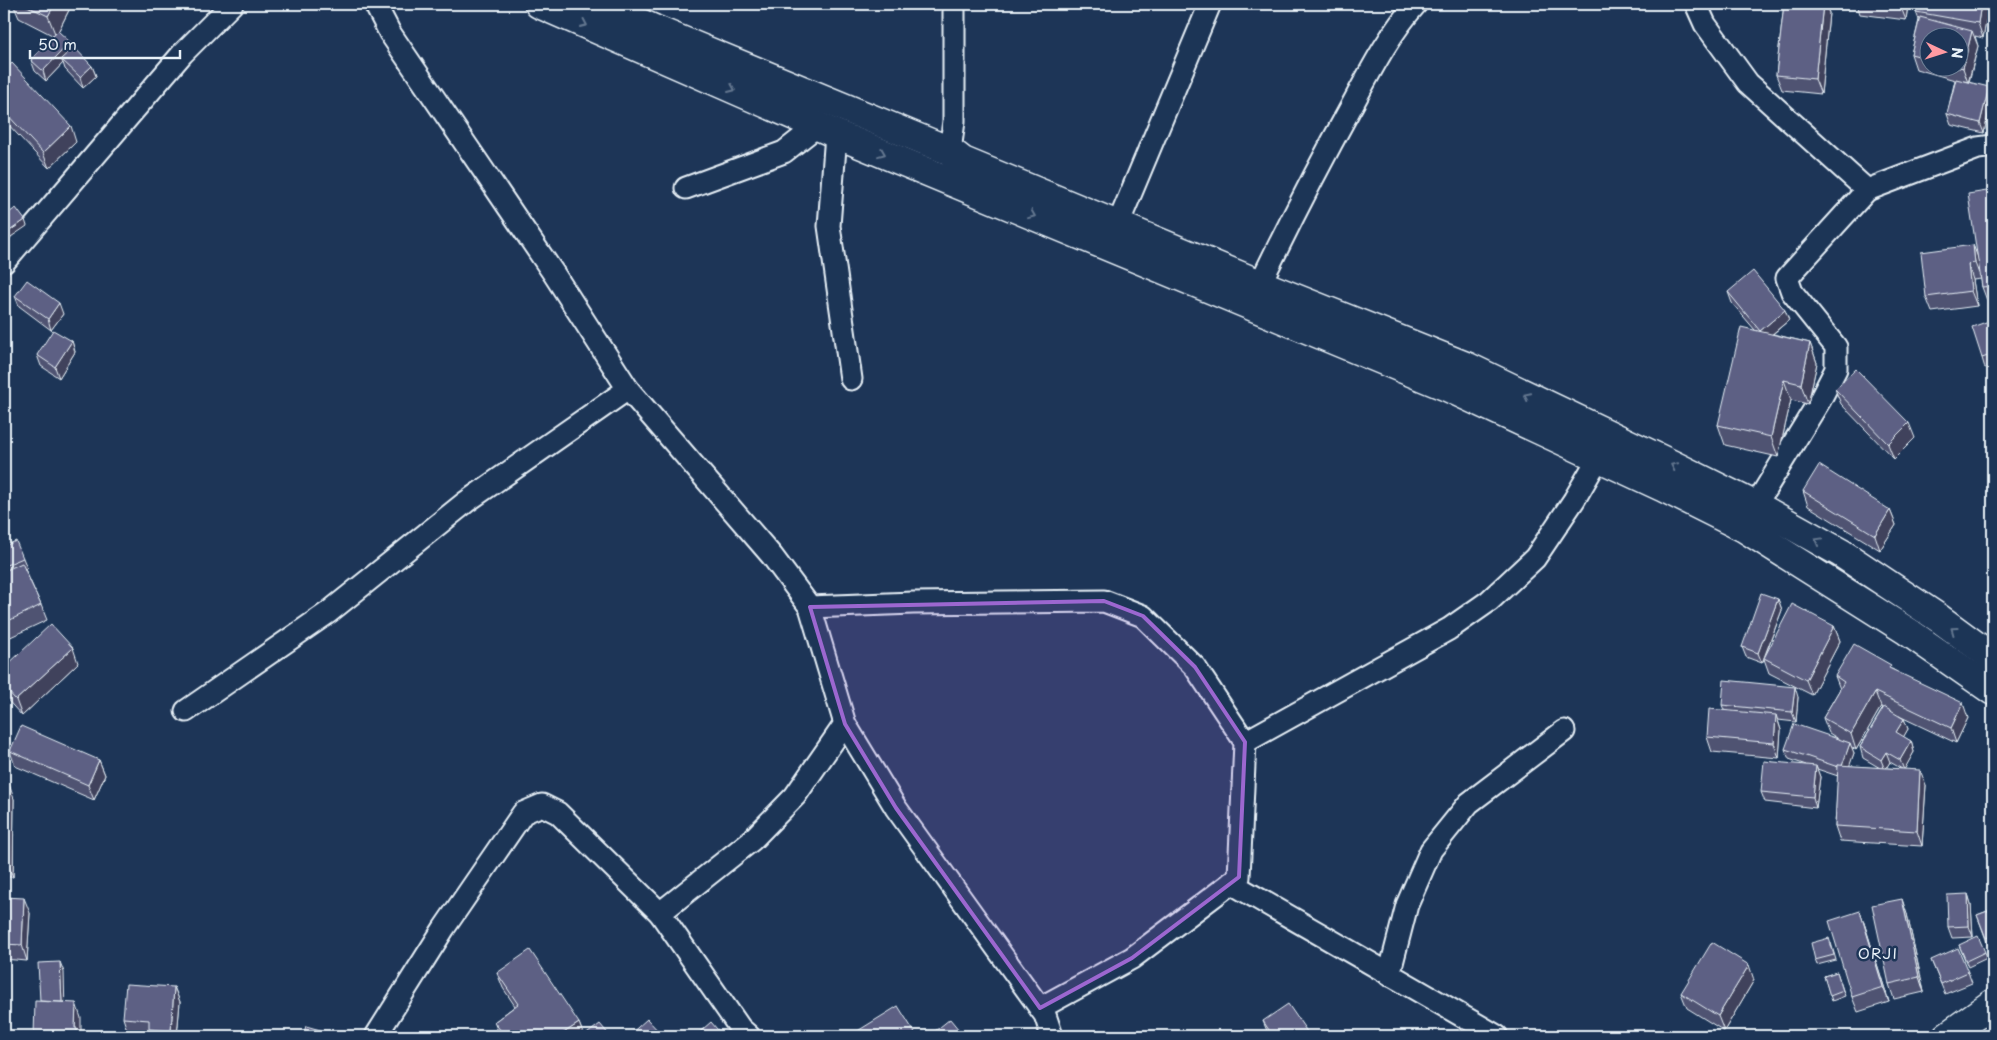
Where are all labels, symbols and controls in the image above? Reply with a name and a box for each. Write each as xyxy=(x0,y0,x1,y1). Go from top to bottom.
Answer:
one-way arrow xyxy=(579,18,588,28)
scale bar xyxy=(30,28,180,60)
north arrow xyxy=(1920,28,1970,78)
text: 50 m xyxy=(38,32,77,55)
text: N xyxy=(1947,47,1968,59)
one-way arrow xyxy=(727,83,736,94)
one-way arrow xyxy=(877,147,886,158)
one-way arrow xyxy=(1027,209,1036,220)
one-way arrow xyxy=(1523,392,1532,402)
one-way arrow xyxy=(1670,462,1679,472)
one-way arrow xyxy=(1814,537,1823,547)
one-way arrow xyxy=(1951,627,1960,635)
district label: ORJI xyxy=(1858,941,1898,964)

